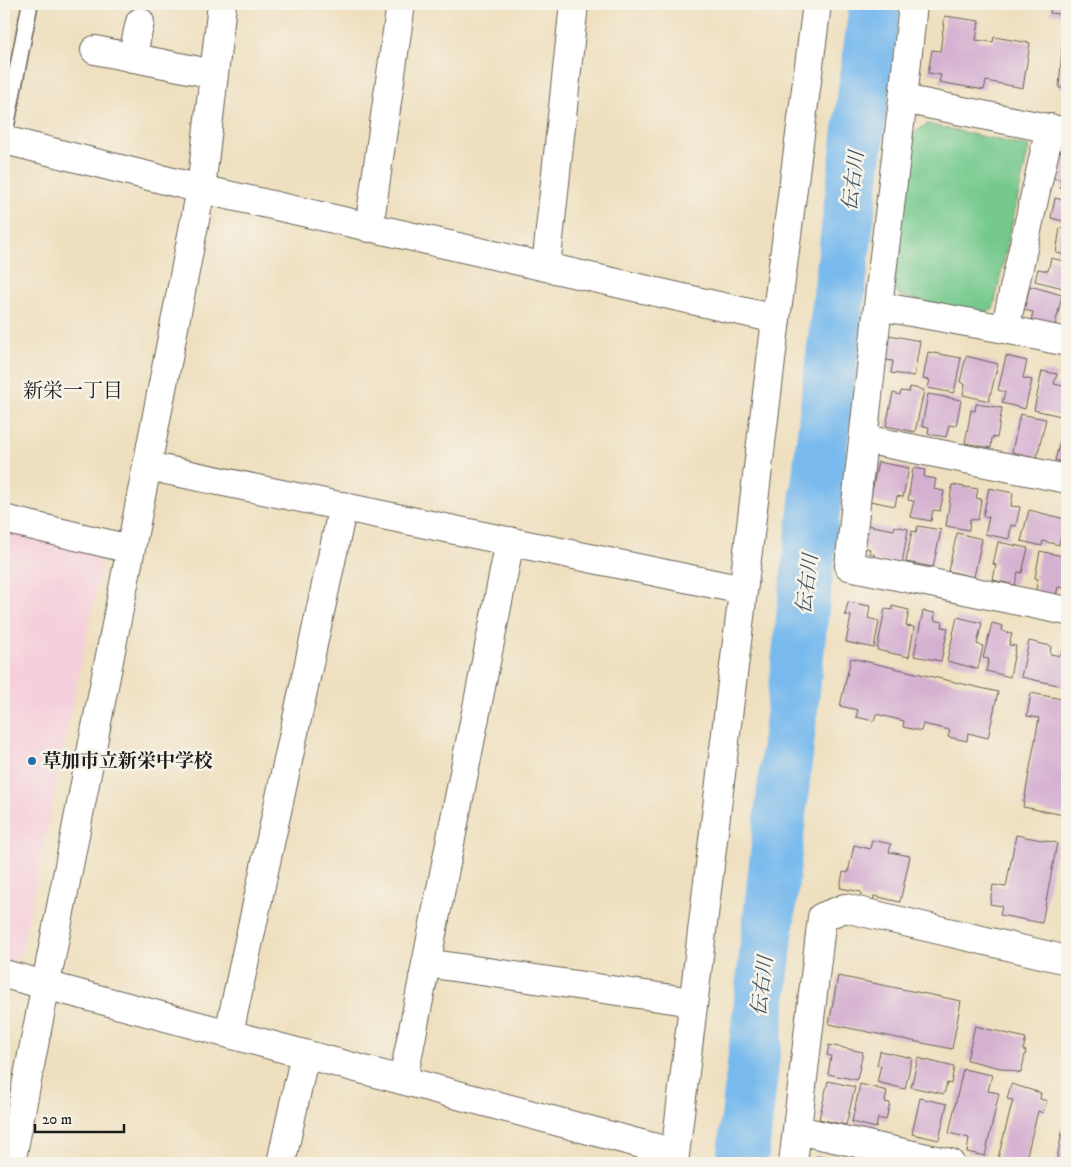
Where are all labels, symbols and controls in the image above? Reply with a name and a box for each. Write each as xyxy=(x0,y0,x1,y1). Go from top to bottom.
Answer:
water label: 伝右川 xyxy=(838,148,870,212)
district label: 新栄一丁目 xyxy=(23,379,123,404)
water label: 伝右川 xyxy=(792,551,824,615)
place label: 草加市立新栄中学校 xyxy=(42,750,213,773)
marker: 草加市立新栄中学校 xyxy=(26,755,38,767)
water label: 伝右川 xyxy=(747,953,779,1017)
scale bar xyxy=(35,1102,124,1134)
text: 20 m xyxy=(42,1110,72,1129)

